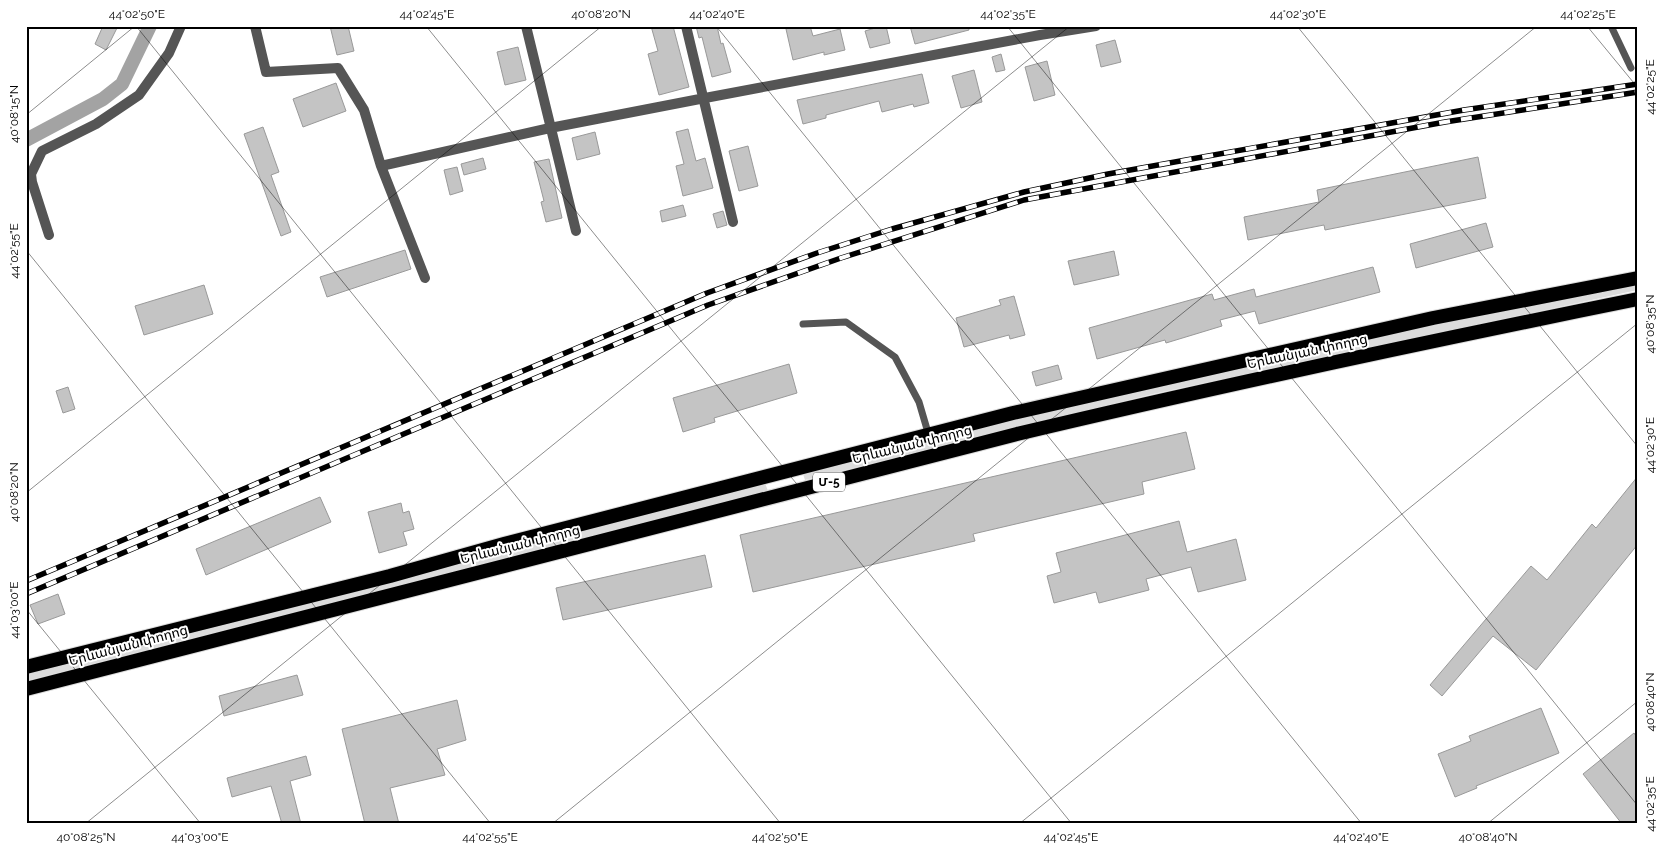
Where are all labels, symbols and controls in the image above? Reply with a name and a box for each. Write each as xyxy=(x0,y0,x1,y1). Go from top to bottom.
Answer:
text: 44°02'50"E xyxy=(109,7,165,21)
text: 44°02'45"E xyxy=(400,7,454,21)
text: 40°08'20"N xyxy=(571,7,631,21)
text: 44°02'40"E xyxy=(689,7,745,21)
text: 44°02'35"E xyxy=(980,7,1036,21)
text: 44°02'30"E xyxy=(1270,7,1326,21)
text: 44°02'25"E xyxy=(1560,7,1616,21)
text: 44°02'25"E xyxy=(1643,59,1657,115)
text: 40°08'15"N xyxy=(7,85,21,143)
text: 44°02'55"E xyxy=(7,223,21,279)
text: 40°08'35"N xyxy=(1643,294,1657,354)
street label: Երևանյան փողոց xyxy=(1245,330,1369,372)
text: 44°02'30"E xyxy=(1643,417,1657,473)
street label: Երևանյան փողոց xyxy=(850,421,974,467)
text: 40°08'20"N xyxy=(7,462,21,522)
road number: Մ-5 xyxy=(813,472,845,492)
street label: Երևանյան փողոց xyxy=(458,521,582,567)
text: 44°03'00"E xyxy=(7,581,21,639)
street label: Երևանյան փողոց xyxy=(67,621,189,669)
text: 40°08'40"N xyxy=(1643,672,1657,732)
text: 44°02'35"E xyxy=(1643,776,1657,832)
text: 40°08'25"N xyxy=(57,830,116,844)
text: 44°03'00"E xyxy=(171,830,229,844)
text: 44°02'55"E xyxy=(462,830,518,844)
text: 44°02'50"E xyxy=(752,830,808,844)
text: 44°02'45"E xyxy=(1044,830,1098,844)
text: 44°02'40"E xyxy=(1333,830,1389,844)
text: 40°08'40"N xyxy=(1458,830,1518,844)

